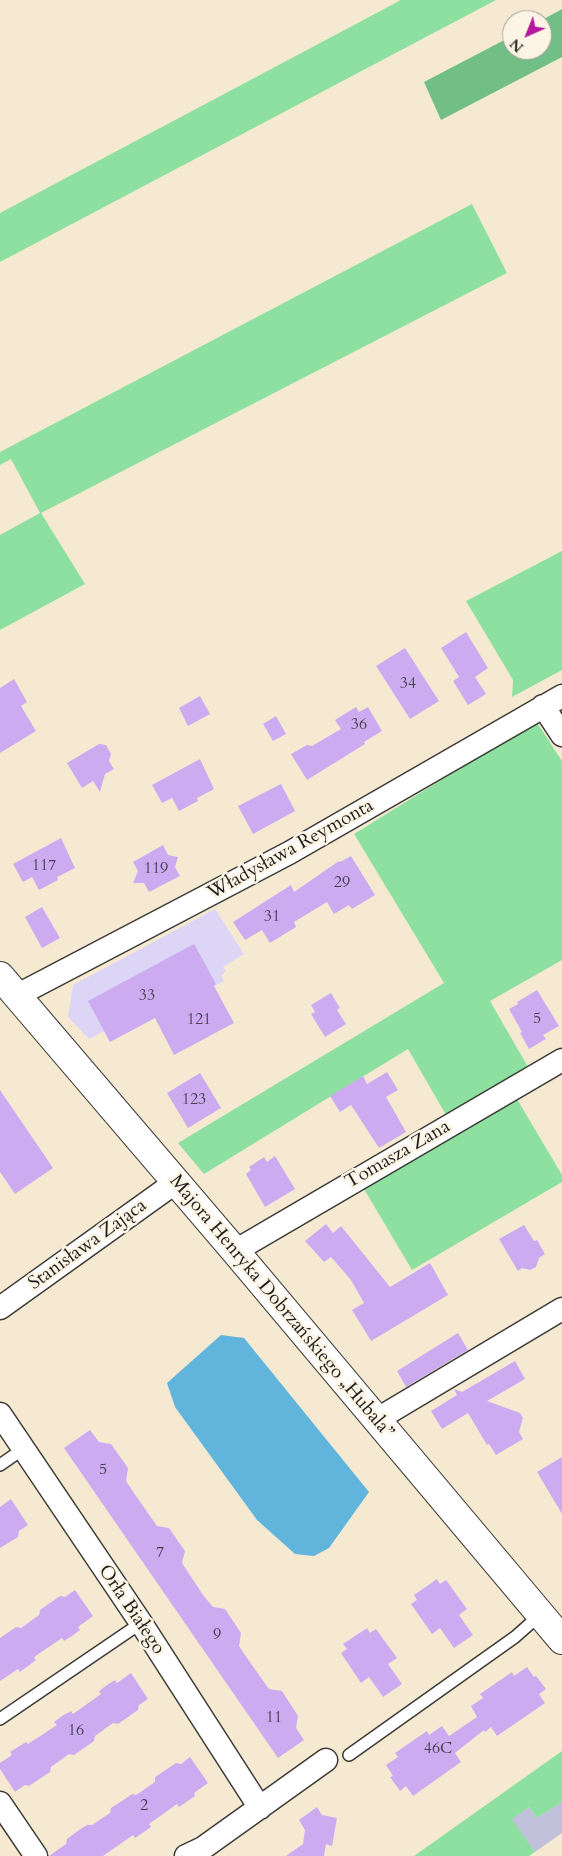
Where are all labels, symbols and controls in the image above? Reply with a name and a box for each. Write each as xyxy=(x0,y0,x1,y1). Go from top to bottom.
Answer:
north arrow xyxy=(502,10,552,60)
text: N xyxy=(506,34,528,56)
house number: 34 xyxy=(400,674,416,694)
house number: 36 xyxy=(351,715,367,735)
street label: Władysława Reymonta xyxy=(204,795,378,905)
house number: 117 xyxy=(32,856,56,876)
house number: 119 xyxy=(144,859,168,879)
house number: 29 xyxy=(334,873,350,893)
house number: 31 xyxy=(264,907,280,927)
house number: 33 xyxy=(139,986,155,1006)
house number: 5 xyxy=(533,1009,541,1029)
house number: 121 xyxy=(187,1010,211,1030)
house number: 123 xyxy=(182,1090,206,1110)
street label: Tomasza Zana xyxy=(341,1116,455,1194)
street label: Majora Henryka Dobrzańskiego „Hubala” xyxy=(164,1171,398,1443)
street label: Stanisława Zająca xyxy=(25,1195,151,1295)
house number: 5 xyxy=(99,1460,107,1480)
house number: 7 xyxy=(156,1543,164,1563)
street label: Orła Białego xyxy=(93,1561,169,1659)
house number: 9 xyxy=(213,1625,221,1645)
house number: 11 xyxy=(266,1708,282,1728)
house number: 16 xyxy=(68,1721,84,1741)
house number: 46C xyxy=(424,1739,452,1759)
house number: 2 xyxy=(140,1796,148,1816)

